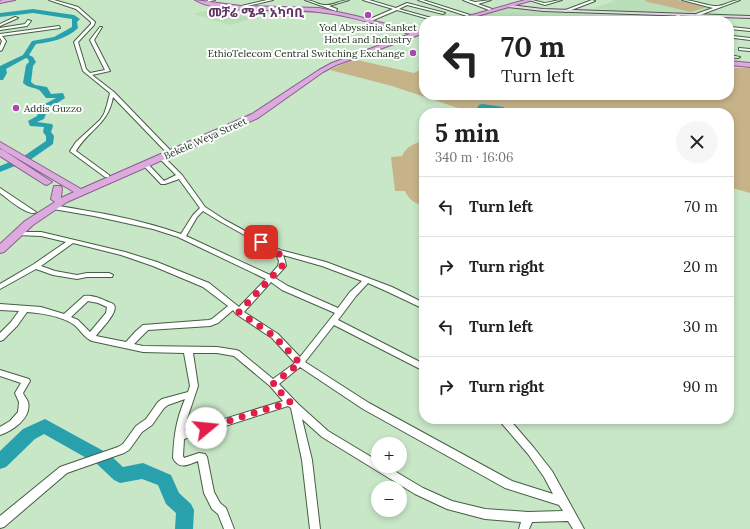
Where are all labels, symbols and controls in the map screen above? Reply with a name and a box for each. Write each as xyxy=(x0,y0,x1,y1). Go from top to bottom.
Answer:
district label: መቻሬ ሜዳ አካባቢ xyxy=(208,4,304,21)
marker: Yod Abyssinia Sanket Hotel and Industry xyxy=(363,10,373,20)
place label: Yod Abyssinia Sanket Hotel and Industry xyxy=(318,21,417,46)
text: 70 m xyxy=(501,29,565,65)
icon: left xyxy=(435,32,487,84)
place label: EthioTelecom Central Switching Exchange xyxy=(208,47,406,60)
marker: EthioTelecom Central Switching Exchange xyxy=(408,48,418,58)
text: Turn left xyxy=(501,64,574,87)
place label: Addis Guzzo xyxy=(23,102,82,115)
marker: Addis Guzzo xyxy=(11,103,21,113)
street label: Bekele Weya Street xyxy=(162,114,249,163)
text: 5 min xyxy=(435,118,500,149)
button: close xyxy=(676,121,718,163)
text: 340 m · 16:06 xyxy=(435,149,514,166)
icon: left xyxy=(435,196,457,218)
text: Turn left xyxy=(469,197,533,216)
text: 70 m xyxy=(684,197,718,216)
pin xyxy=(244,225,278,259)
icon: arrive xyxy=(250,231,272,253)
icon: right xyxy=(435,256,457,278)
text: Turn right xyxy=(469,257,545,276)
text: 20 m xyxy=(683,257,718,276)
icon: left xyxy=(435,316,457,338)
text: Turn left xyxy=(469,317,533,336)
text: 30 m xyxy=(683,317,718,336)
icon: right xyxy=(435,376,457,398)
text: Turn right xyxy=(469,377,545,396)
text: 90 m xyxy=(683,377,718,396)
position arrow xyxy=(185,407,227,449)
map controls xyxy=(371,437,407,517)
button: + xyxy=(371,437,407,473)
button: − xyxy=(371,481,407,517)

